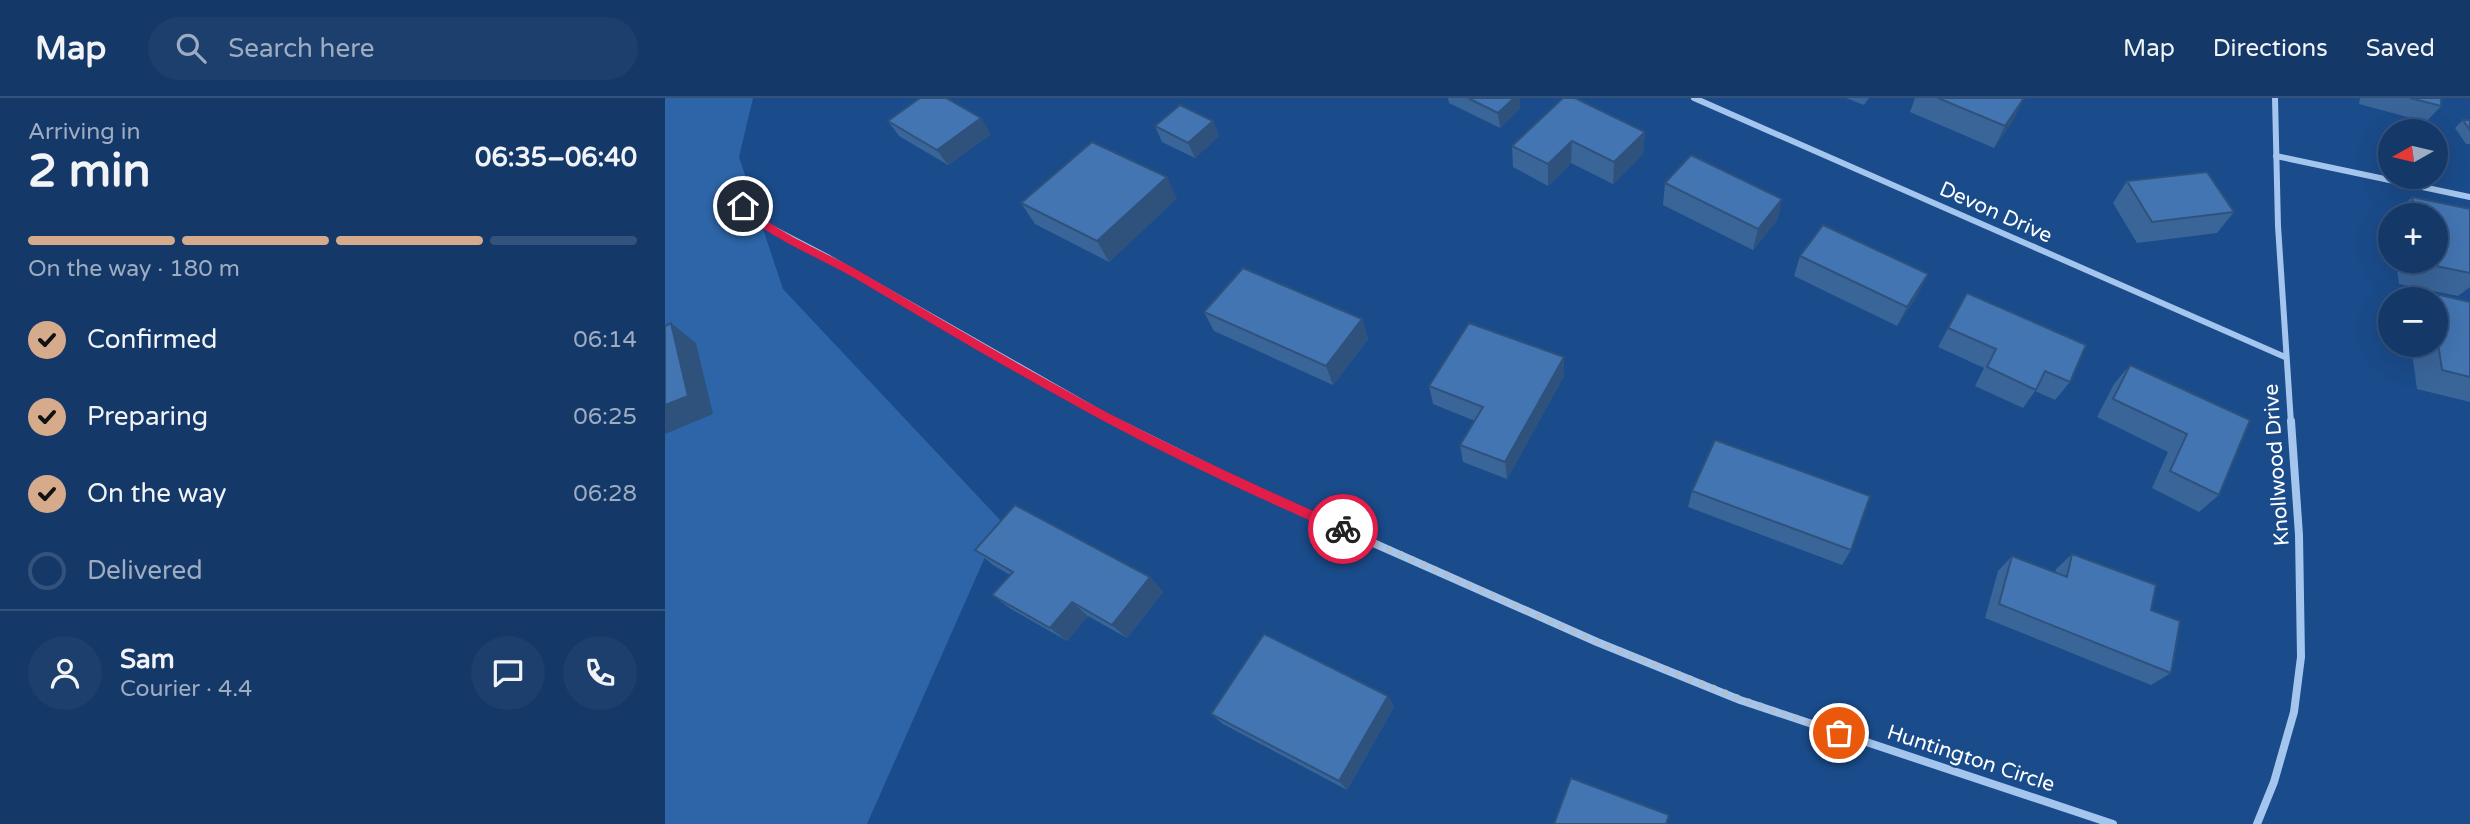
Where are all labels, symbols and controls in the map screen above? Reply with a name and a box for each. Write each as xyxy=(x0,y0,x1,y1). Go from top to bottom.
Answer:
search box xyxy=(148,17,638,80)
text: Map xyxy=(35,29,106,68)
icon: search xyxy=(172,29,210,67)
text: Search here xyxy=(228,33,374,64)
text: Map xyxy=(2123,34,2175,63)
text: Directions xyxy=(2213,34,2328,63)
text: Saved xyxy=(2366,34,2435,63)
text: Arriving in xyxy=(28,118,141,146)
north arrow xyxy=(2378,119,2448,189)
map controls xyxy=(2378,119,2448,357)
text: 06:35–06:40 xyxy=(475,142,637,173)
text: 2 min xyxy=(28,144,151,199)
pin xyxy=(713,176,773,236)
street label: Devon Drive xyxy=(1935,176,2056,249)
icon: home xyxy=(724,187,762,225)
button: + xyxy=(2378,203,2448,273)
text: On the way · 180 m xyxy=(28,255,240,283)
button: − xyxy=(2378,287,2448,357)
icon: check xyxy=(28,321,66,359)
text: Confirmed xyxy=(87,324,217,355)
text: 06:14 xyxy=(573,326,637,354)
street label: Knollwood Drive xyxy=(2258,383,2295,547)
icon: check xyxy=(28,398,66,436)
text: Preparing xyxy=(87,401,208,432)
text: 06:25 xyxy=(573,403,637,431)
icon: check xyxy=(28,475,66,513)
text: On the way xyxy=(87,478,227,509)
text: 06:28 xyxy=(573,480,637,508)
courier xyxy=(1308,494,1378,564)
icon: bike xyxy=(1324,510,1362,548)
text: Delivered xyxy=(87,555,203,586)
button: person xyxy=(28,636,102,710)
button: chat xyxy=(471,636,545,710)
button: phone xyxy=(563,636,637,710)
text: Sam xyxy=(120,644,175,675)
text: Courier · 4.4 xyxy=(120,675,252,703)
pin xyxy=(1809,703,1869,763)
icon: bag xyxy=(1820,714,1858,752)
street label: Huntington Circle xyxy=(1884,720,2058,797)

